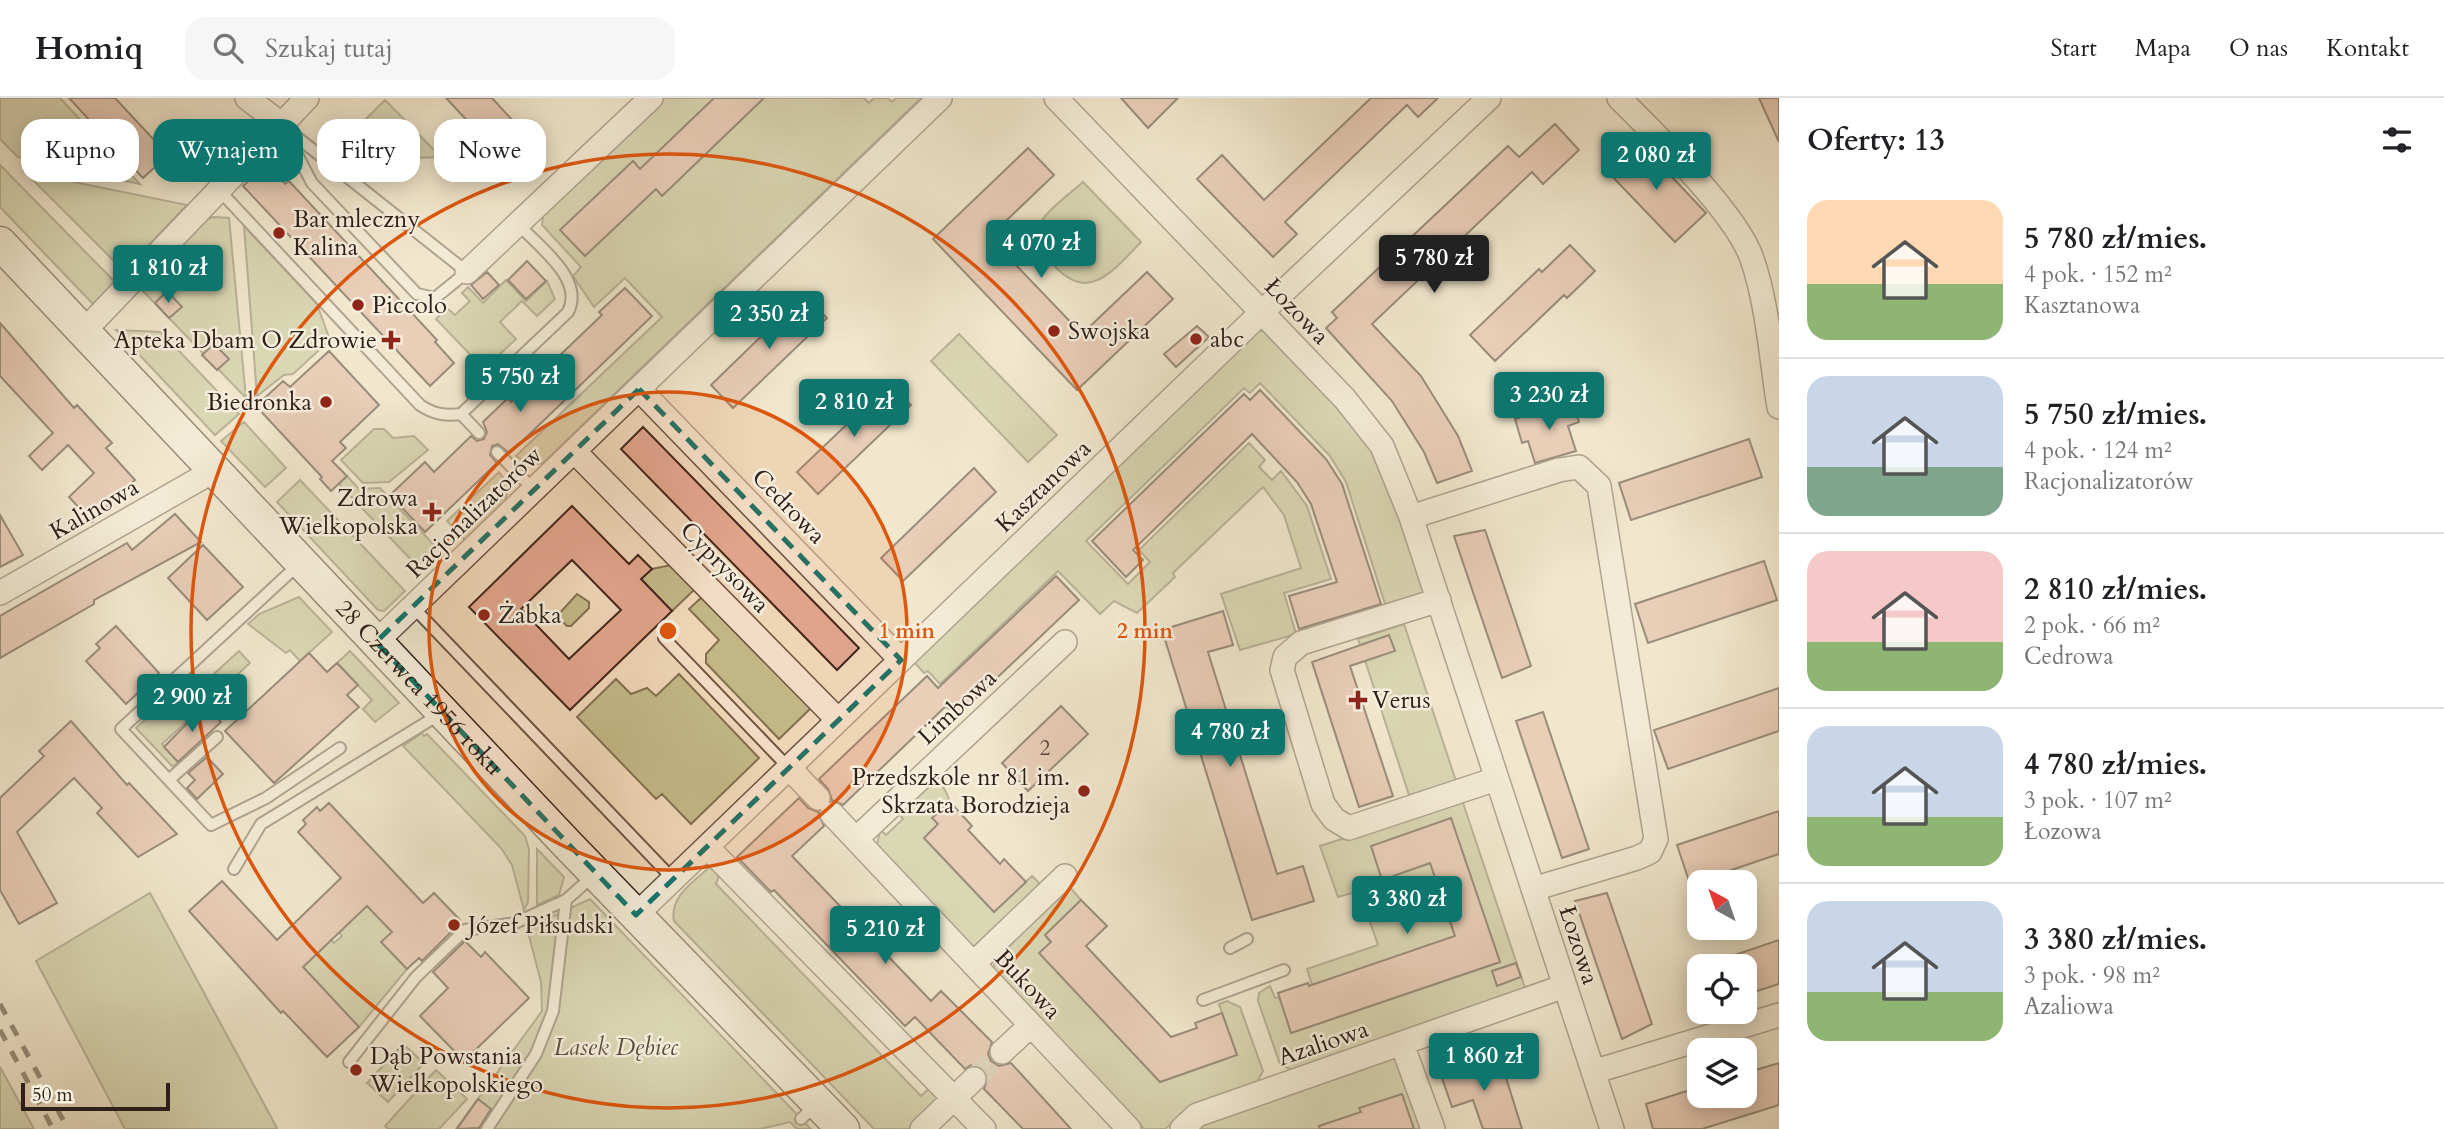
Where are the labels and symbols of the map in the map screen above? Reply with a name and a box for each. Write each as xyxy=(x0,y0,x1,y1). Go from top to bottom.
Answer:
pin: 2 080 zł xyxy=(1584,132,1728,192)
place label: Bar mleczny Kalina xyxy=(293,203,420,264)
pin: 4 070 zł xyxy=(969,220,1113,280)
marker: Bar mleczny Kalina xyxy=(271,225,287,241)
pin: 5 780 zł xyxy=(1362,236,1506,295)
pin: 1 810 zł xyxy=(96,246,240,305)
street label: Łozowa xyxy=(1257,271,1337,352)
place label: Piccolo xyxy=(372,289,447,322)
pin: 2 350 zł xyxy=(697,292,841,351)
marker: Piccolo xyxy=(350,297,366,313)
place label: Swojska xyxy=(1068,315,1151,348)
marker: Swojska xyxy=(1046,323,1062,339)
place label: abc xyxy=(1210,323,1244,356)
place label: Apteka Dbam O Zdrowie xyxy=(114,324,377,357)
marker: abc xyxy=(1188,331,1204,347)
marker: Apteka Dbam O Zdrowie xyxy=(383,332,399,348)
pin: 5 750 zł xyxy=(448,354,592,414)
pin: 3 230 zł xyxy=(1477,372,1621,432)
pin: 2 810 zł xyxy=(782,380,926,439)
place label: Biedronka xyxy=(207,386,313,419)
marker: Biedronka xyxy=(318,394,334,410)
street label: Kasztanowa xyxy=(988,432,1099,540)
street label: Racjonalizatorów xyxy=(399,439,550,586)
street label: Cedrowa xyxy=(744,461,833,552)
street label: Kalinowa xyxy=(44,471,145,548)
place label: Zdrowa Wielkopolska xyxy=(278,482,419,543)
marker: Zdrowa Wielkopolska xyxy=(424,504,440,520)
street label: Cyprysowa xyxy=(673,514,777,621)
street label: 28 Czerwca 1956 roku xyxy=(328,593,510,783)
place label: Żabka xyxy=(498,599,562,632)
marker: Żabka xyxy=(476,607,492,623)
text: 1 min xyxy=(879,617,935,646)
text: 2 min xyxy=(1117,617,1173,646)
centre of rings xyxy=(656,619,680,643)
street label: Limbowa xyxy=(911,662,1005,753)
pin: 2 900 zł xyxy=(120,674,264,734)
place label: Verus xyxy=(1372,684,1431,717)
marker: Verus xyxy=(1350,692,1366,708)
pin: 4 780 zł xyxy=(1158,710,1302,769)
house number: 2 xyxy=(1040,734,1051,763)
place label: Przedszkole nr 81 im. Skrzata Borodzieja xyxy=(852,761,1071,822)
marker: Przedszkole nr 81 im. Skrzata Borodzieja xyxy=(1076,783,1092,799)
north arrow xyxy=(1687,870,1757,940)
pin: 3 380 zł xyxy=(1335,876,1479,936)
street label: Łozowa xyxy=(1550,902,1607,989)
pin: 5 210 zł xyxy=(813,906,957,966)
place label: Józef Piłsudski xyxy=(465,909,614,942)
marker: Józef Piłsudski xyxy=(446,917,462,933)
street label: Bukowa xyxy=(987,942,1069,1027)
street label: Azaliowa xyxy=(1274,1012,1373,1074)
park label: Lasek Dębiec xyxy=(554,1031,678,1064)
pin: 1 860 zł xyxy=(1412,1034,1556,1093)
place label: Dąb Powstania Wielkopolskiego xyxy=(369,1040,543,1101)
marker: Dąb Powstania Wielkopolskiego xyxy=(348,1062,364,1078)
scale bar xyxy=(21,1080,170,1112)

